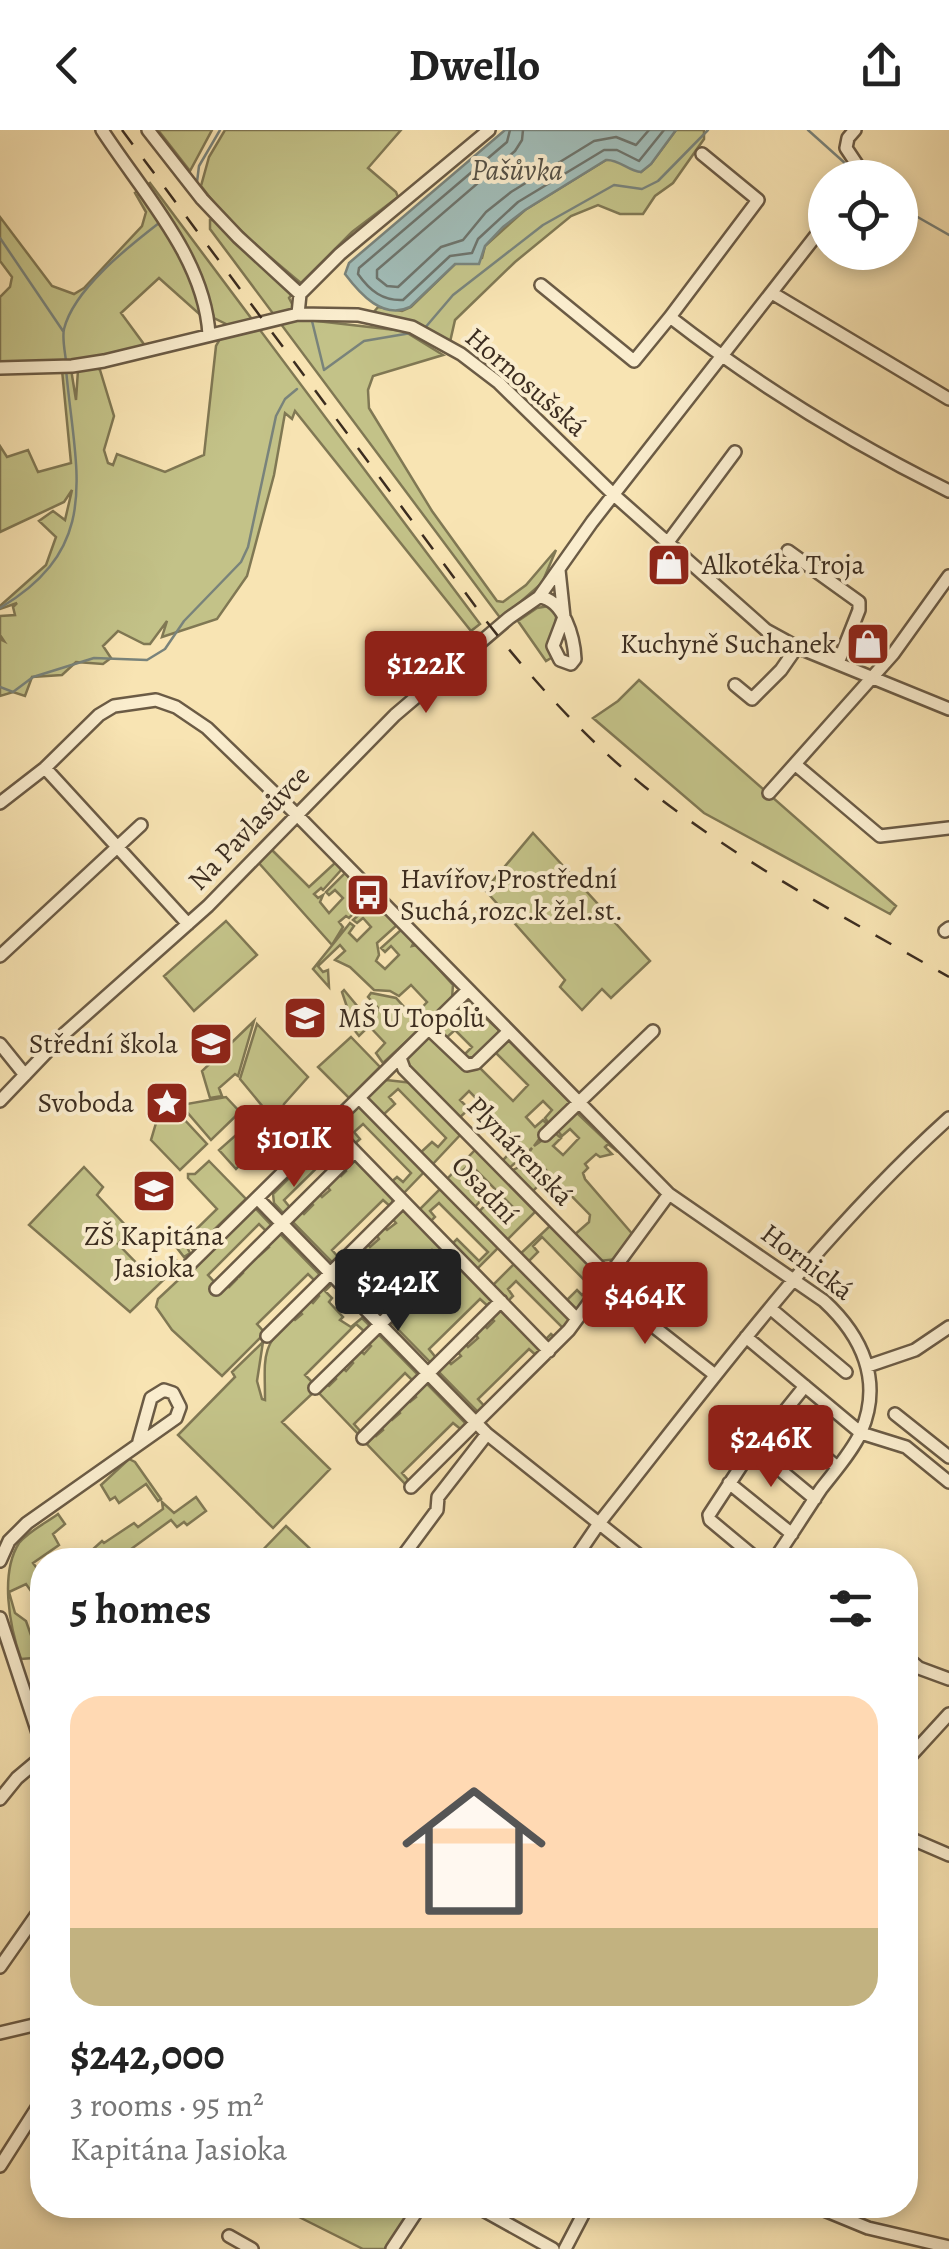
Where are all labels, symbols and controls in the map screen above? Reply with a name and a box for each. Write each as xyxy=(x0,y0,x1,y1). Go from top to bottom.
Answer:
text: Dwello xyxy=(409,34,540,96)
icon: back xyxy=(40,38,95,93)
icon: share xyxy=(854,38,909,93)
water label: Pašůvka xyxy=(471,150,563,190)
map controls xyxy=(808,160,918,270)
button: locate xyxy=(808,160,918,270)
street label: Hornosušská xyxy=(457,319,595,445)
shop icon: Alkotéka Troja xyxy=(646,542,692,588)
place label: Alkotéka Troja xyxy=(701,546,865,584)
shop icon: Kuchyně Suchanek xyxy=(845,621,891,667)
place label: Kuchyně Suchanek xyxy=(620,625,836,663)
pin: $122K xyxy=(356,631,496,716)
text: $122K xyxy=(387,641,465,685)
street label: Na Pavlasůvce xyxy=(180,757,318,899)
place label: Havířov,Prostřední Suchá,rozc.k žel.st. xyxy=(400,860,623,930)
bus stop icon: Havířov,Prostřední Suchá,rozc.k žel.st. xyxy=(345,872,391,918)
school or university icon: MŠ U Topolů xyxy=(282,995,328,1041)
place label: MŠ U Topolů xyxy=(338,999,486,1037)
school or university icon: Střední škola xyxy=(188,1021,234,1067)
place label: Střední škola xyxy=(29,1025,178,1063)
place icon: Svoboda xyxy=(144,1080,190,1126)
place label: Svoboda xyxy=(38,1084,134,1122)
street label: Plynárenská xyxy=(458,1088,582,1214)
pin: $101K xyxy=(224,1105,364,1190)
text: $101K xyxy=(257,1115,331,1159)
street label: Osadní xyxy=(443,1147,527,1233)
school or university icon: ZŠ Kapitána Jasioka xyxy=(131,1168,177,1214)
street label: Hornická xyxy=(753,1215,861,1309)
place label: ZŠ Kapitána Jasioka xyxy=(84,1217,224,1287)
pin: $242K xyxy=(328,1249,468,1334)
text: $242K xyxy=(357,1259,439,1303)
pin: $464K xyxy=(575,1262,715,1347)
text: $464K xyxy=(605,1272,685,1316)
pin: $246K xyxy=(701,1405,841,1490)
text: $246K xyxy=(730,1415,812,1459)
text: 5 homes xyxy=(70,1580,211,1637)
icon: filters xyxy=(823,1581,878,1636)
icon: home xyxy=(384,1761,564,1941)
text: $242,000 xyxy=(70,2026,225,2083)
text: 3 rooms · 95 m² xyxy=(70,2083,264,2127)
text: Kapitána Jasioka xyxy=(70,2127,287,2171)

